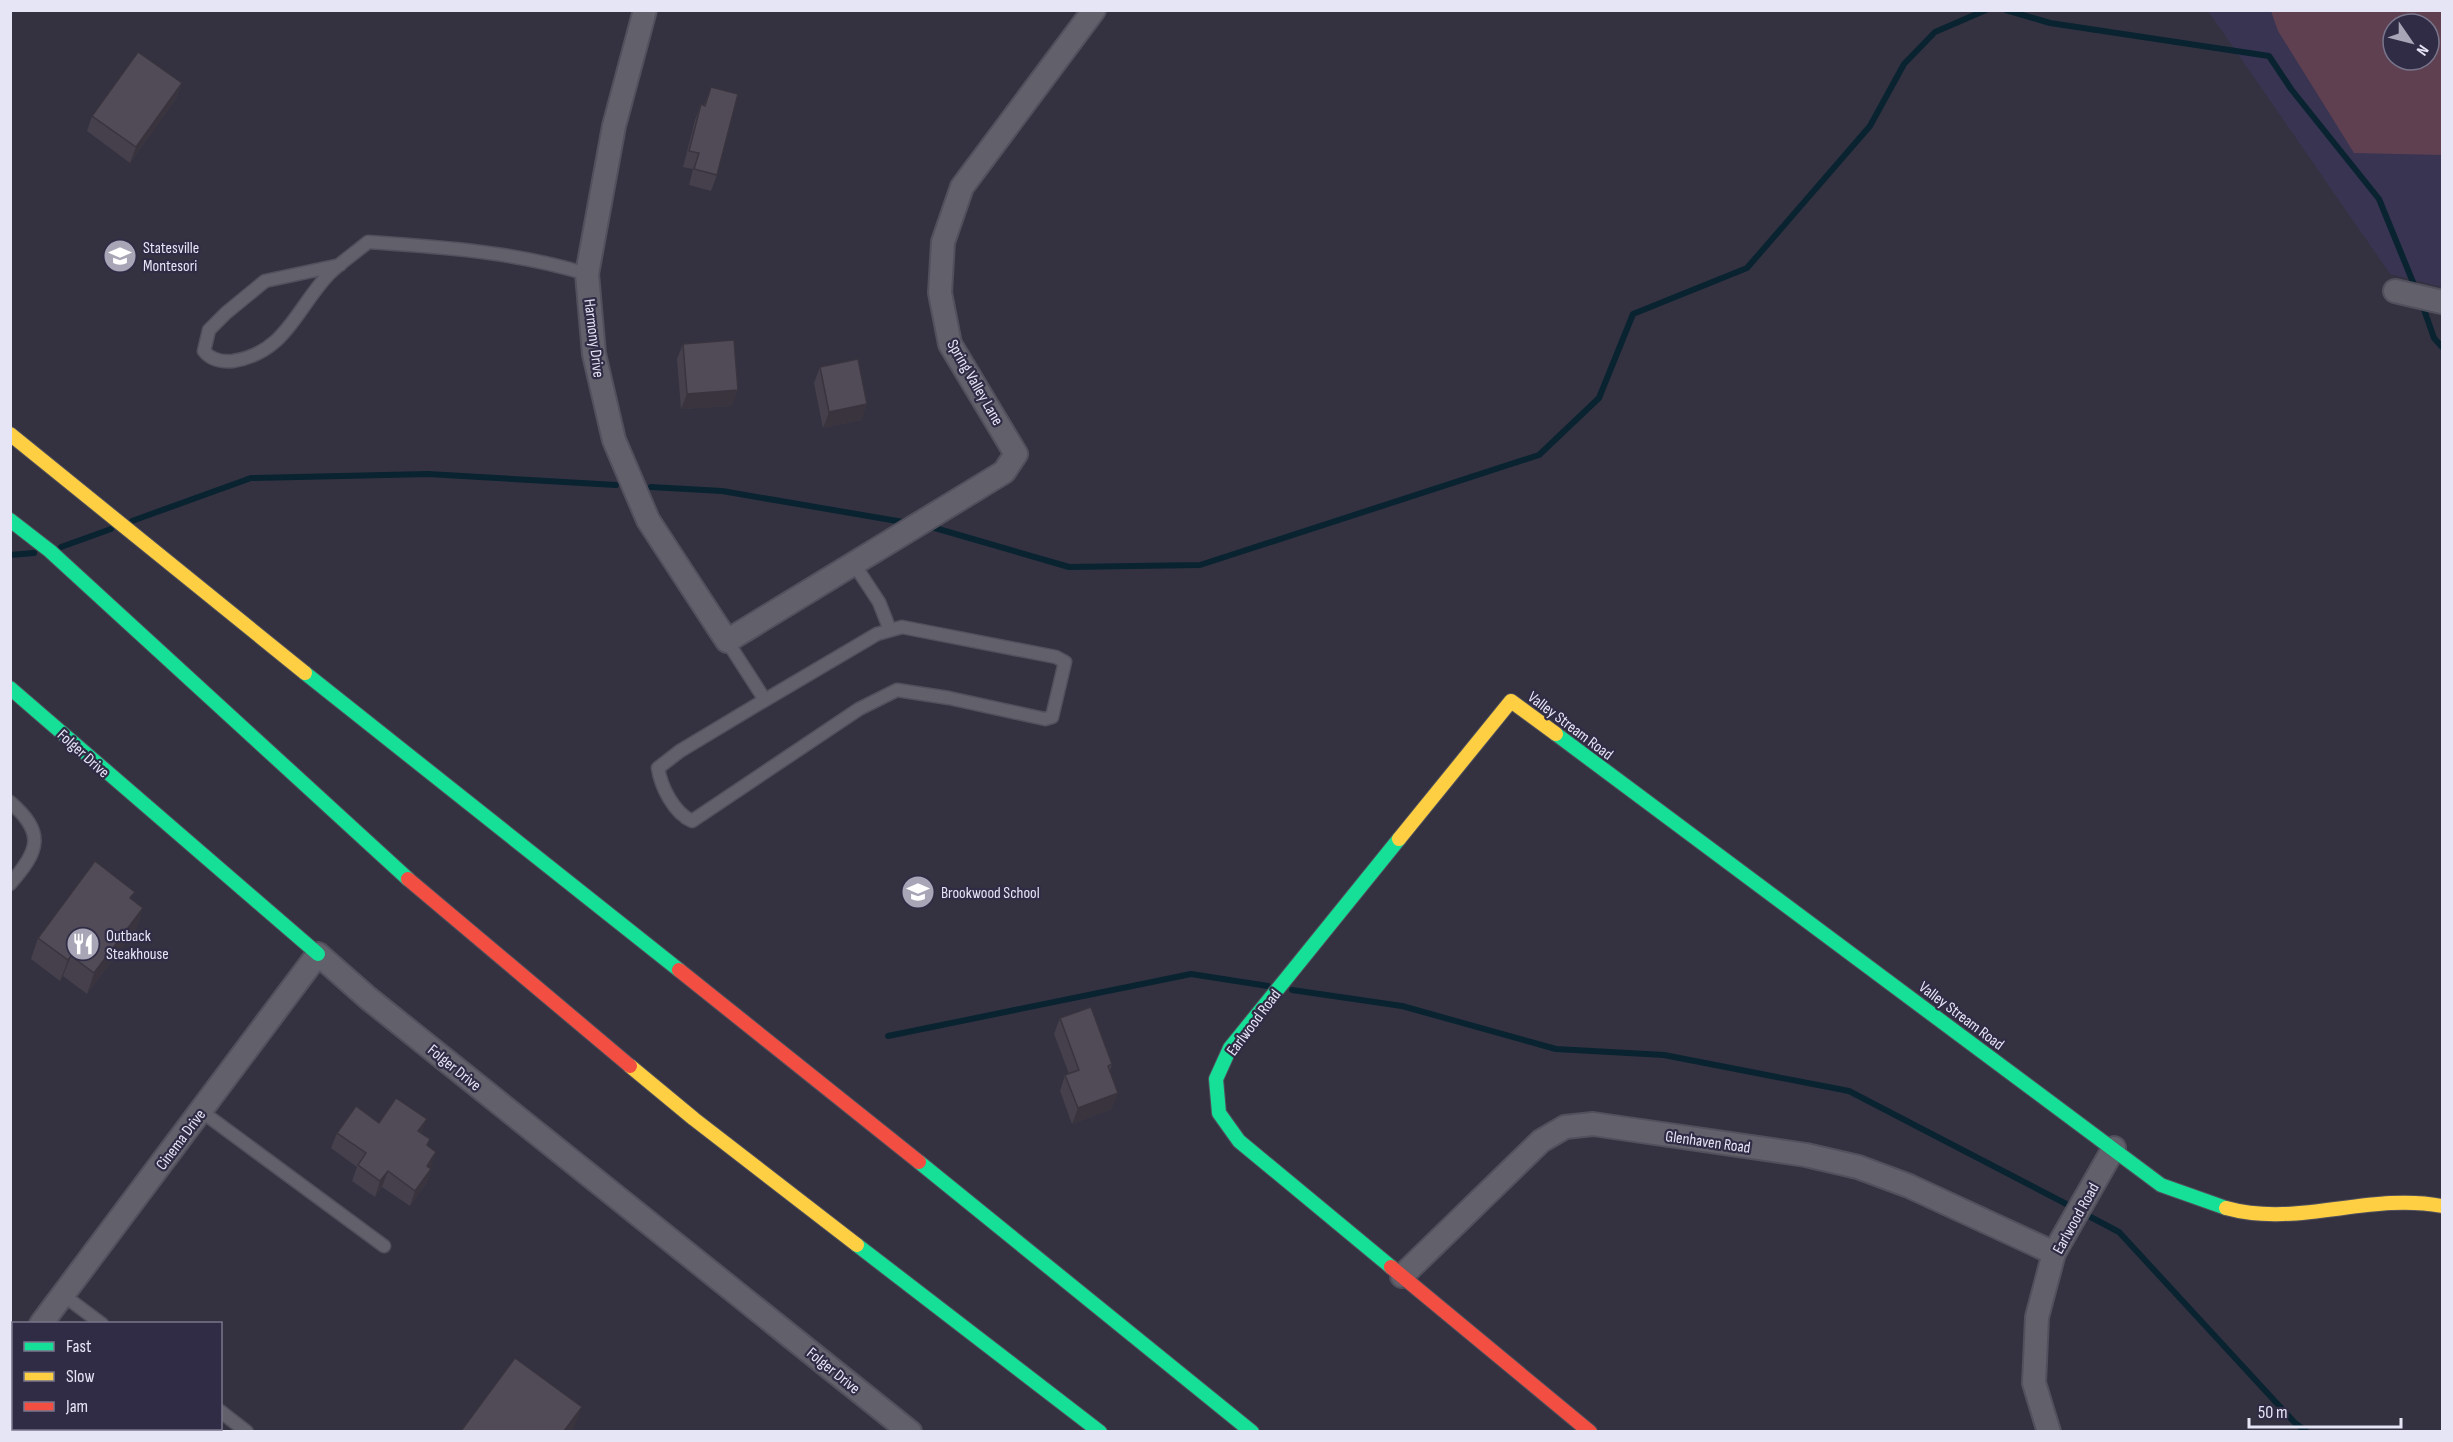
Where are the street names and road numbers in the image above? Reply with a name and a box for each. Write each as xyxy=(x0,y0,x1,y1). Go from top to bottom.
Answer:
street label: Harmony Drive xyxy=(579,298,608,379)
street label: Spring Valley Lane xyxy=(942,336,1007,429)
street label: Valley Stream Road xyxy=(1524,688,1617,764)
street label: Folger Drive xyxy=(53,726,113,782)
street label: Valley Stream Road xyxy=(1915,978,2008,1054)
street label: Earlwood Road xyxy=(1223,986,1285,1060)
street label: Folger Drive xyxy=(423,1041,485,1095)
street label: Cinema Drive xyxy=(152,1106,210,1174)
street label: Glenhaven Road xyxy=(1664,1127,1752,1158)
street label: Earlwood Road xyxy=(2049,1180,2104,1258)
street label: Folger Drive xyxy=(802,1344,864,1398)

